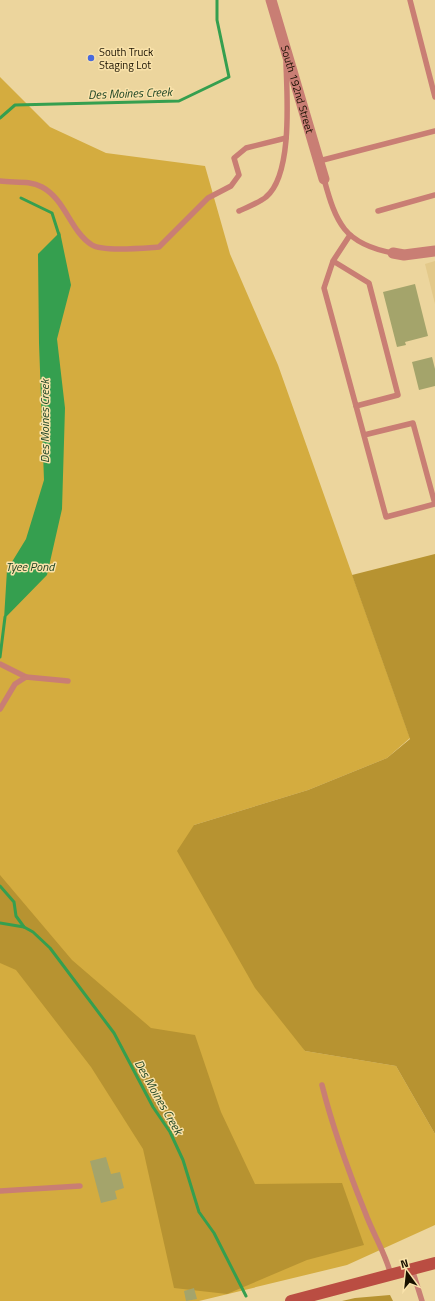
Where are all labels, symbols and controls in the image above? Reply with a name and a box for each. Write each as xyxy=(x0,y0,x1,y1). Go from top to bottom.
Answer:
street label: South 192nd Street xyxy=(277,43,318,135)
place label: South Truck Staging Lot xyxy=(99,44,154,73)
marker: South Truck Staging Lot xyxy=(86,53,96,63)
water label: Des Moines Creek xyxy=(88,82,174,104)
water label: Des Moines Creek xyxy=(35,377,54,463)
water label: Tyee Pond xyxy=(6,557,56,576)
water label: Des Moines Creek xyxy=(130,1056,189,1139)
north arrow xyxy=(387,1253,427,1293)
text: N xyxy=(399,1255,410,1272)

